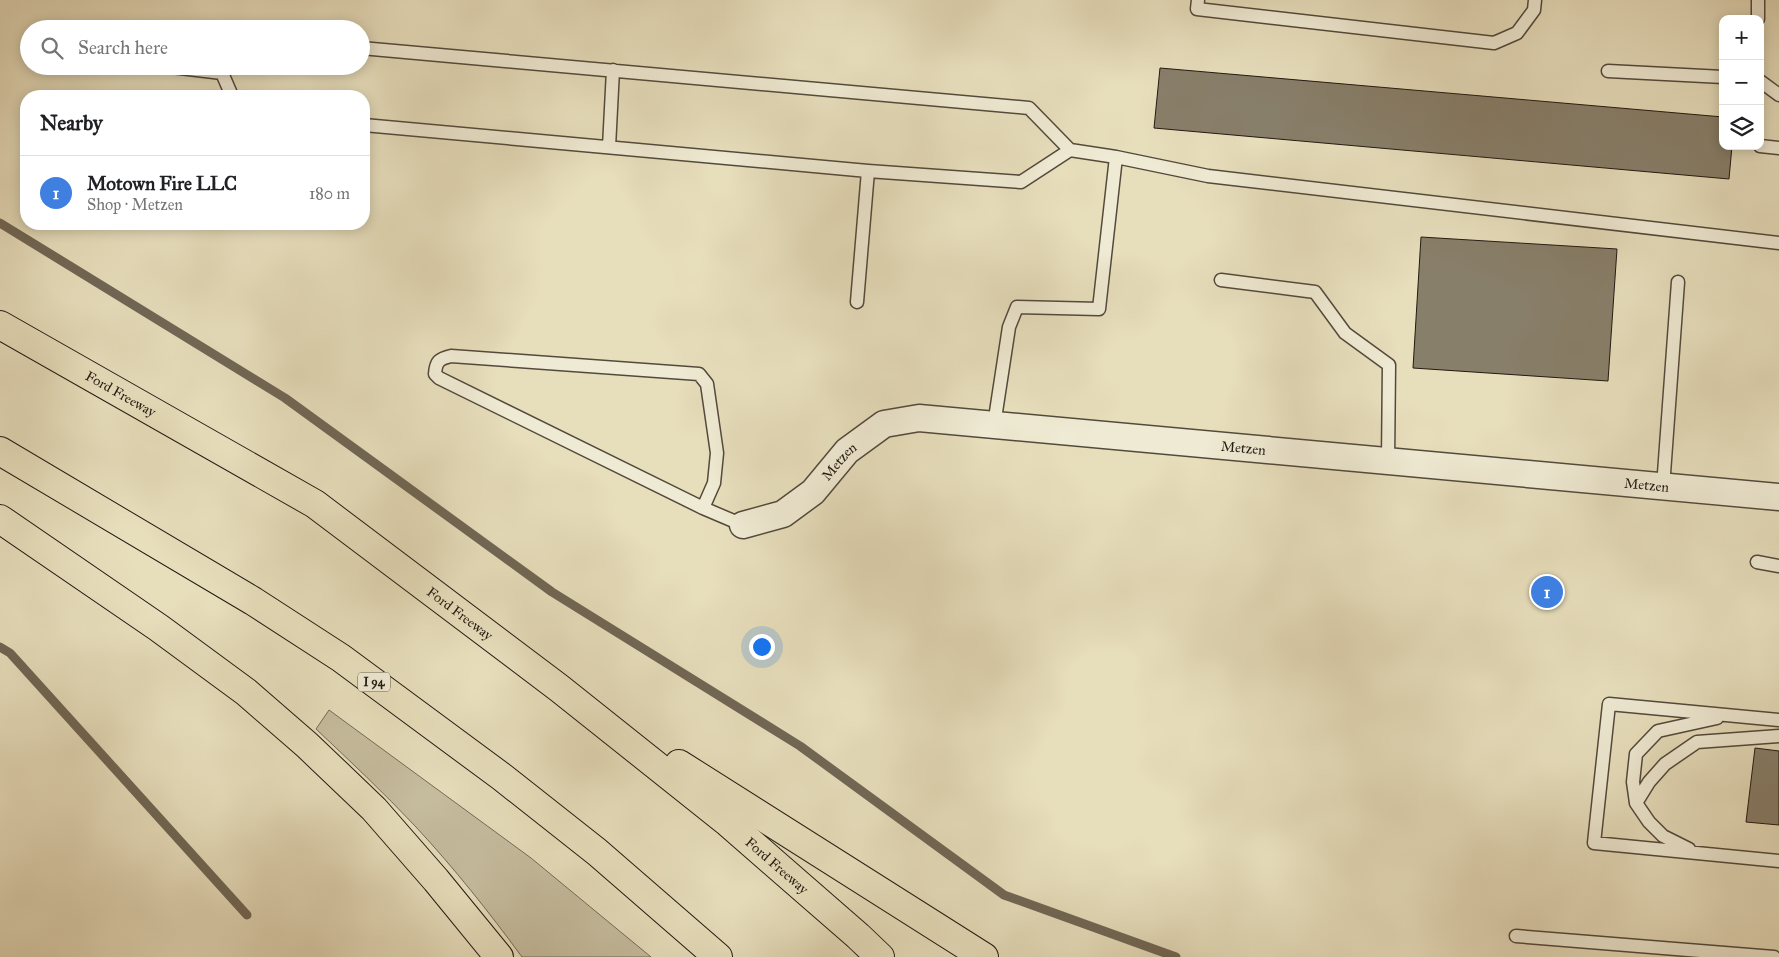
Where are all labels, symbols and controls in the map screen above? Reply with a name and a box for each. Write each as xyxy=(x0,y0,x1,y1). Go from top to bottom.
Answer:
map controls xyxy=(1719,15,1764,150)
button: + xyxy=(1719,15,1764,60)
search box xyxy=(20,20,370,75)
icon: search xyxy=(38,34,66,62)
text: Search here xyxy=(78,36,168,59)
button: − xyxy=(1719,60,1764,105)
button: layers xyxy=(1719,105,1764,150)
text: Nearby xyxy=(40,110,103,136)
text: Motown Fire LLC xyxy=(87,172,237,195)
text: 1 xyxy=(53,184,59,203)
text: 180 m xyxy=(309,184,350,203)
text: Shop · Metzen xyxy=(87,195,183,214)
street label: Ford Freeway xyxy=(82,367,159,421)
street label: Metzen xyxy=(1220,438,1267,459)
street label: Metzen xyxy=(818,439,860,484)
street label: Metzen xyxy=(1623,475,1670,496)
pin: 1 xyxy=(1531,573,1563,611)
street label: Ford Freeway xyxy=(423,583,497,644)
your location xyxy=(749,634,775,660)
road number: I 94 xyxy=(358,672,390,692)
street label: Ford Freeway xyxy=(742,834,812,898)

